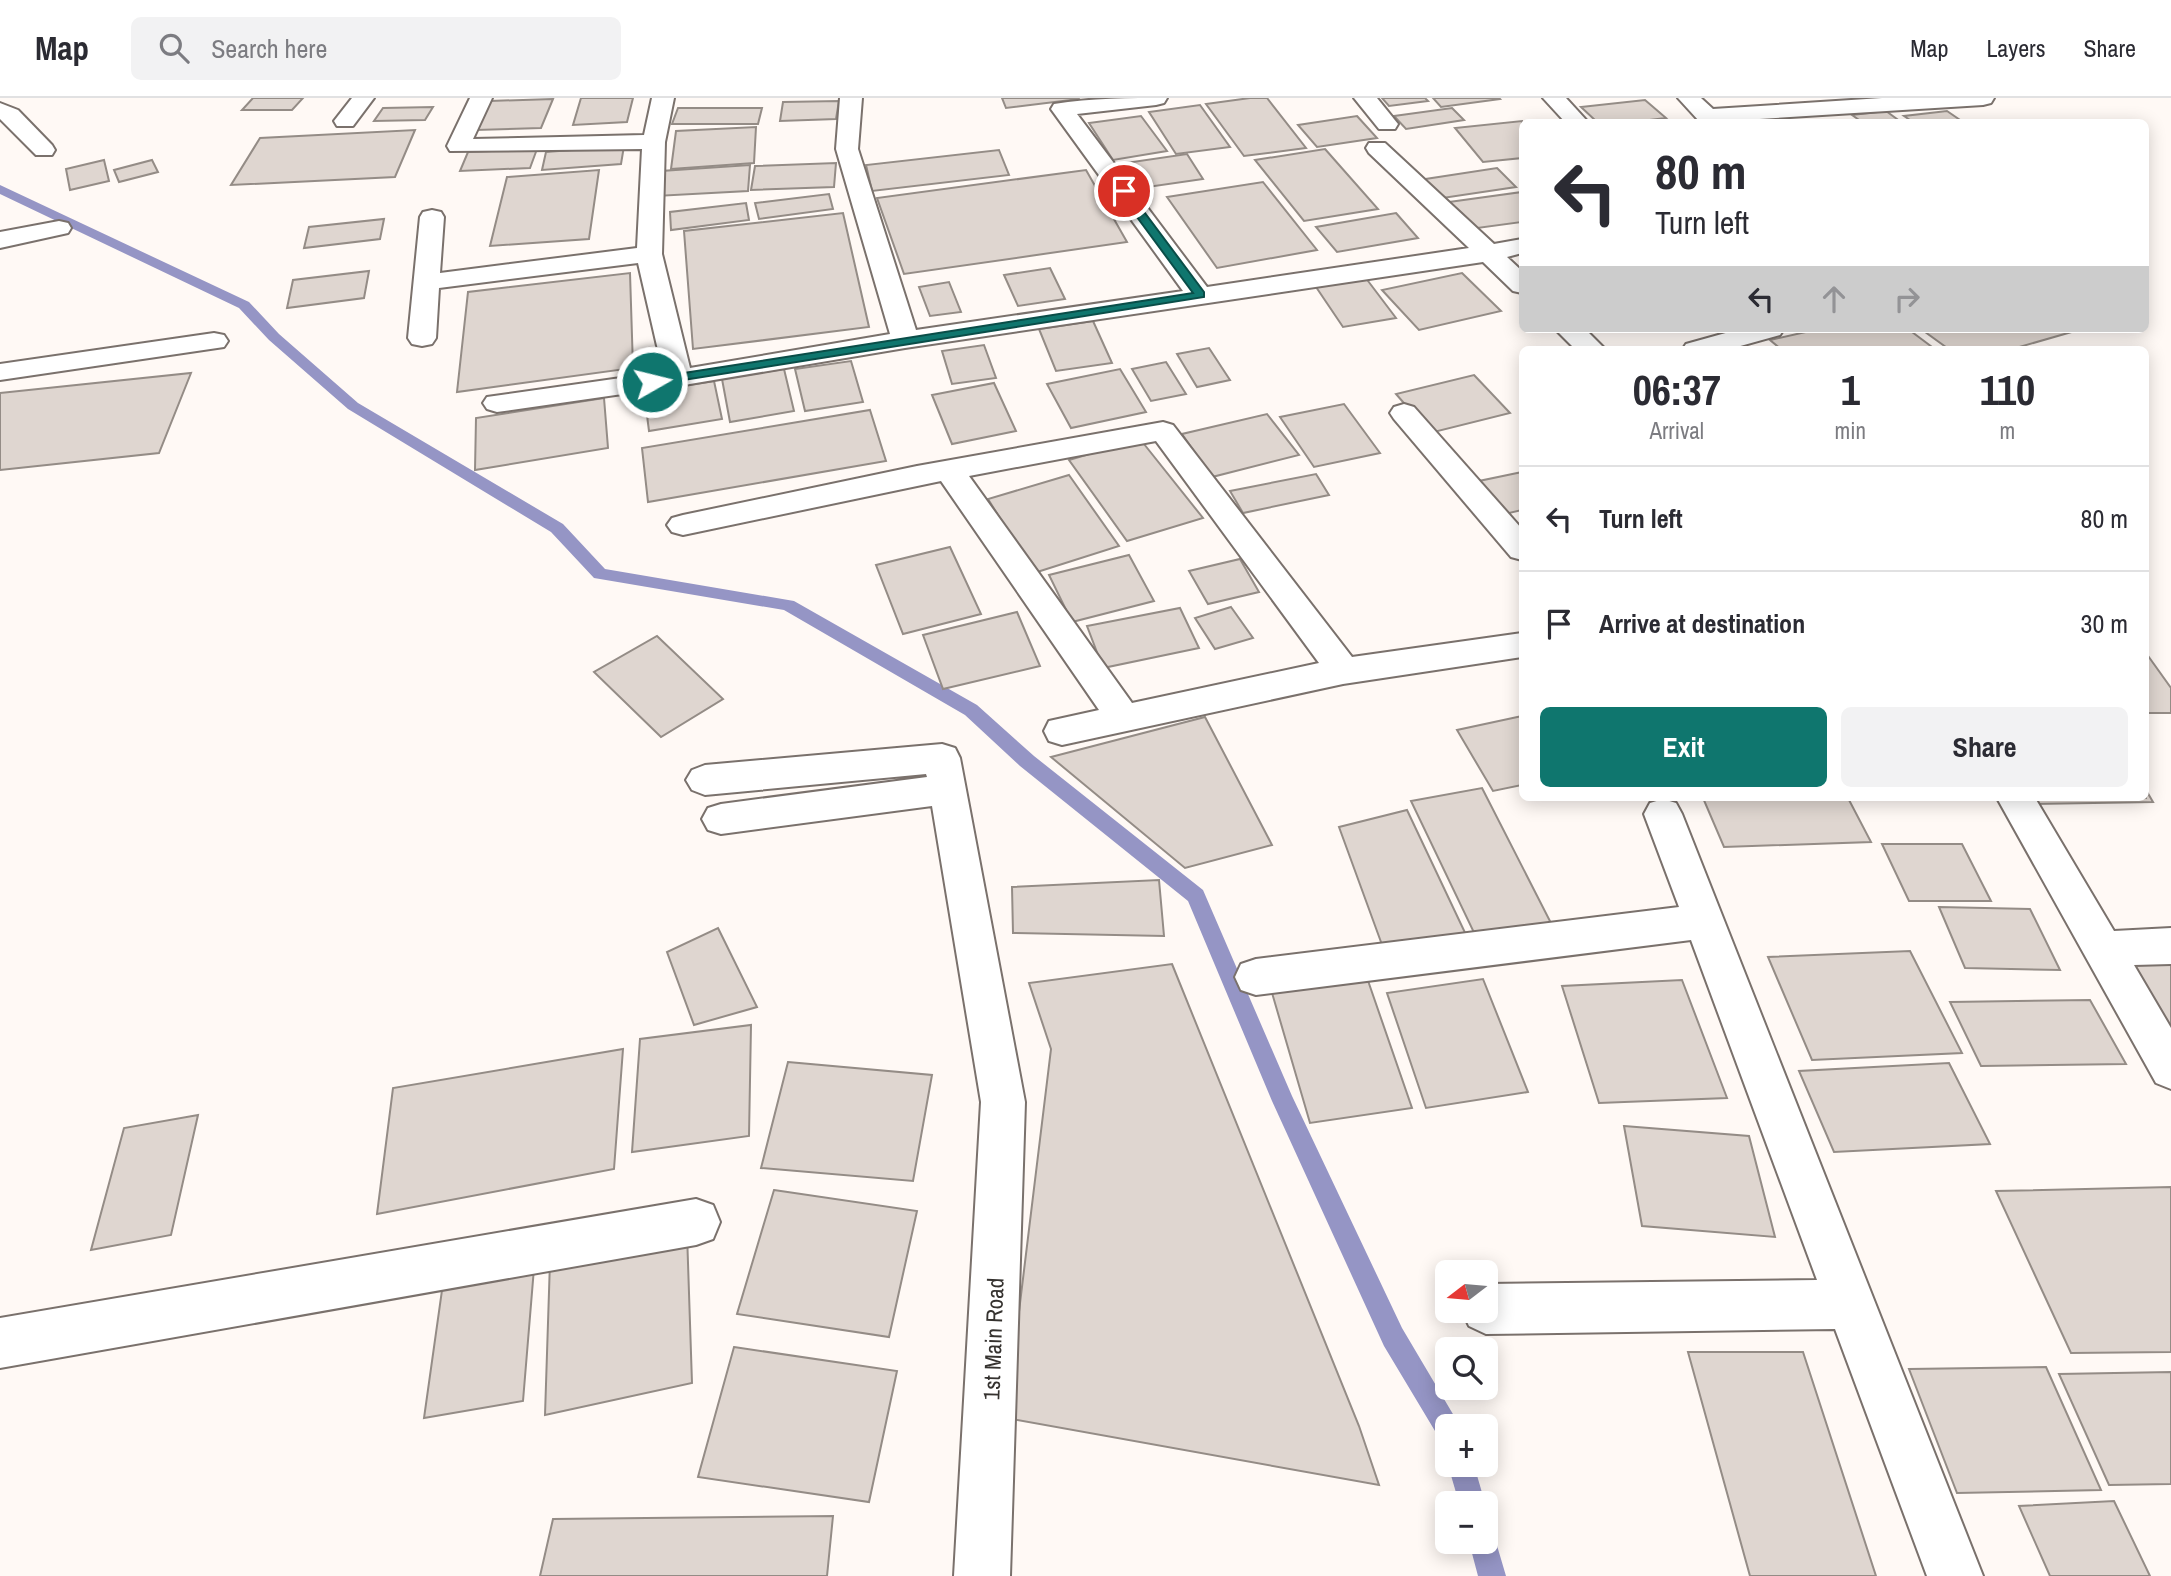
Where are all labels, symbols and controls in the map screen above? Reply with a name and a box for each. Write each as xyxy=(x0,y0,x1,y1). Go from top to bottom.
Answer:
search box xyxy=(131,17,621,80)
text: Map xyxy=(35,26,89,70)
icon: search xyxy=(155,29,193,67)
text: Search here xyxy=(211,31,327,66)
text: Map xyxy=(1910,32,1948,64)
text: Layers xyxy=(1986,32,2045,64)
text: Share xyxy=(2083,32,2136,64)
text: 80 m xyxy=(1655,138,1747,204)
icon: left xyxy=(1540,147,1631,238)
pin xyxy=(1094,161,1154,221)
icon: arrive xyxy=(1105,172,1143,210)
text: Turn left xyxy=(1655,201,1749,244)
icon: left xyxy=(1742,280,1780,318)
icon: ahead xyxy=(1815,280,1853,318)
icon: right xyxy=(1888,280,1926,318)
position arrow xyxy=(615,345,689,419)
text: 06:37 xyxy=(1633,362,1721,418)
text: 1 xyxy=(1841,362,1860,418)
text: 110 xyxy=(1980,362,2035,418)
text: Arrival xyxy=(1650,415,1704,446)
text: min xyxy=(1835,415,1866,446)
text: m xyxy=(2000,415,2015,446)
icon: left xyxy=(1540,500,1578,538)
text: Turn left xyxy=(1599,501,1683,536)
text: 80 m xyxy=(2081,501,2128,536)
icon: arrive xyxy=(1540,605,1578,643)
text: Arrive at destination xyxy=(1599,606,1805,641)
text: 30 m xyxy=(2081,606,2128,641)
button: Exit xyxy=(1540,707,1827,787)
button: Share xyxy=(1841,707,2128,787)
north arrow xyxy=(1435,1260,1498,1323)
map controls xyxy=(1435,1260,1498,1554)
street label: 1st Main Road xyxy=(975,1277,1011,1401)
button: search xyxy=(1435,1337,1498,1400)
button: + xyxy=(1435,1414,1498,1477)
button: − xyxy=(1435,1491,1498,1554)

